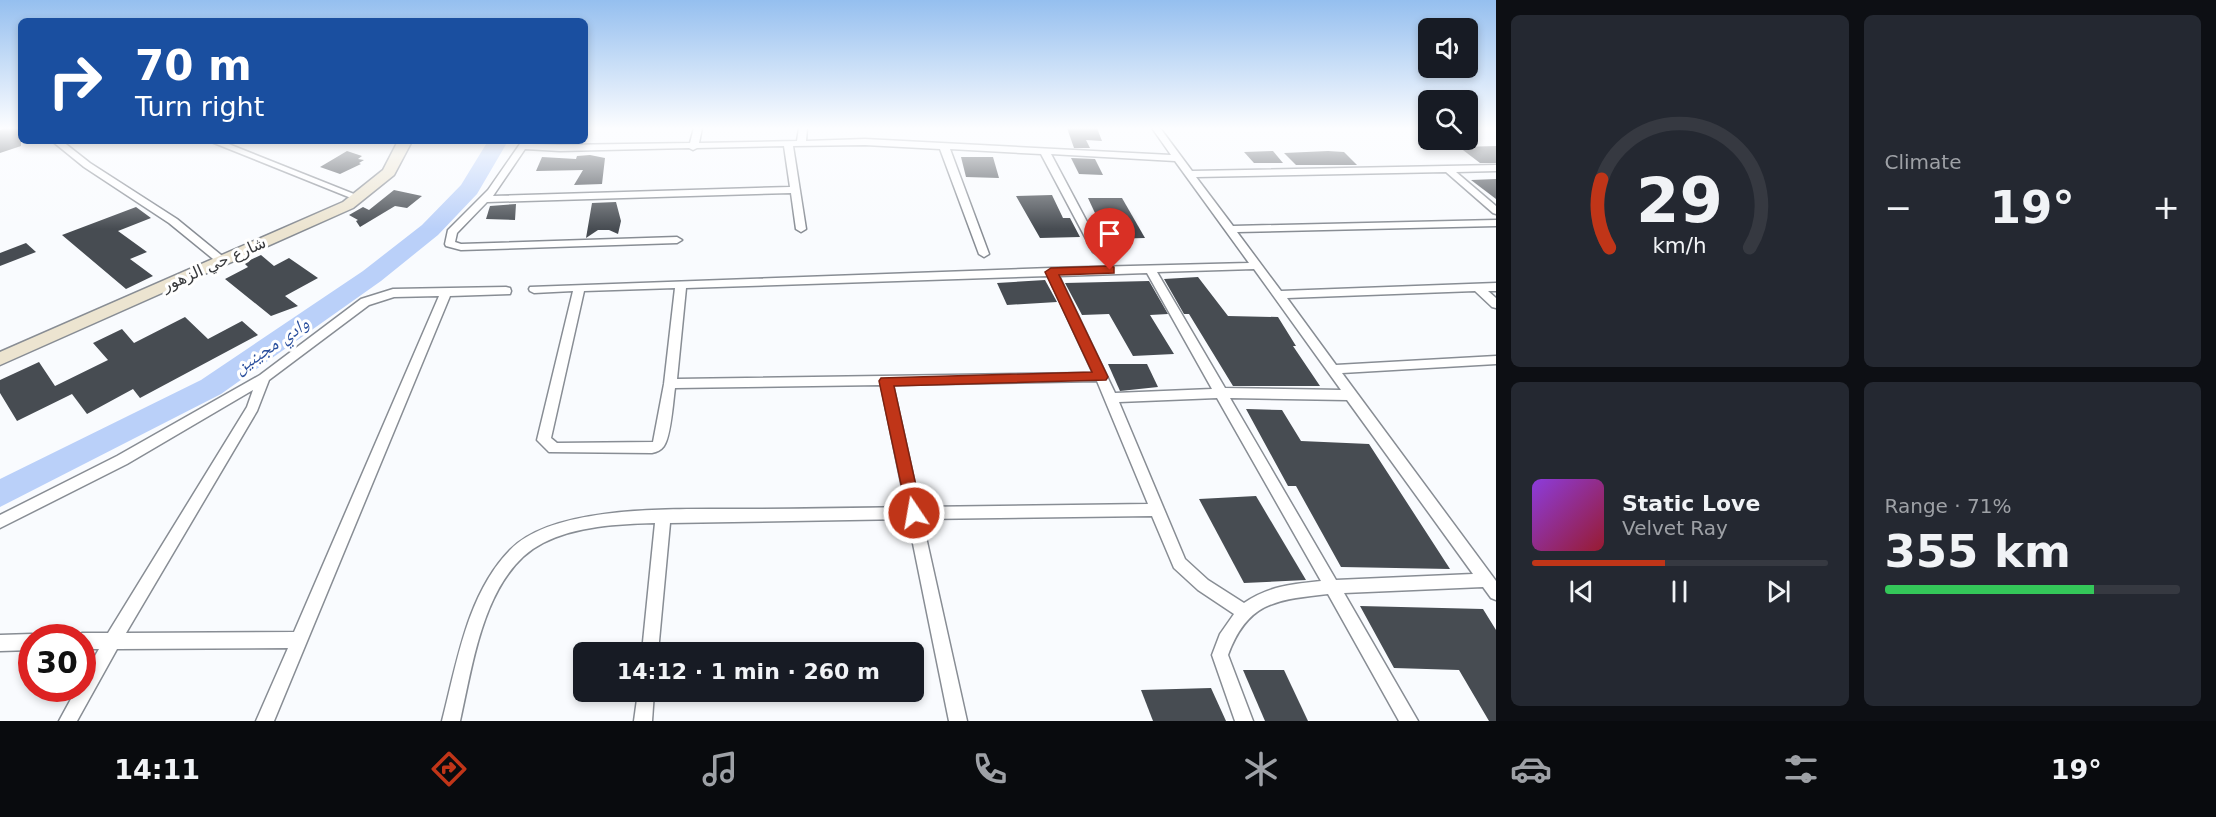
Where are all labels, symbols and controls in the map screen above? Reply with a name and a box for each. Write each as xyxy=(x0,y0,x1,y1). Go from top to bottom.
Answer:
map controls xyxy=(1418,18,1478,150)
button: sound xyxy=(1418,18,1478,78)
text: 70 m xyxy=(135,41,252,90)
icon: right xyxy=(36,42,114,120)
button: search xyxy=(1418,90,1478,150)
text: Turn right xyxy=(135,91,264,122)
text: Climate xyxy=(1885,150,1961,174)
text: 29 xyxy=(1636,164,1723,237)
text: 19° xyxy=(1990,181,2075,234)
text: − xyxy=(1885,188,1912,227)
text: + xyxy=(2152,188,2180,227)
pin xyxy=(1084,208,1135,270)
icon: arrive xyxy=(1093,217,1126,250)
street label: شارع حي الزهور xyxy=(158,233,269,297)
text: km/h xyxy=(1653,233,1707,258)
water label: وادي مجينين xyxy=(229,312,316,382)
position arrow xyxy=(882,481,946,545)
text: Static Love xyxy=(1622,491,1760,516)
text: Range · 71% xyxy=(1885,494,2011,518)
text: Velvet Ray xyxy=(1622,516,1728,540)
text: 355 km xyxy=(1885,525,2071,578)
icon: previous xyxy=(1565,575,1598,608)
icon: pause xyxy=(1663,575,1696,608)
icon: next xyxy=(1762,575,1795,608)
speed limit sign: 30 xyxy=(18,624,96,702)
text: 14:12 · 1 min · 260 m xyxy=(617,659,880,684)
icon: directions xyxy=(428,748,470,790)
icon: music xyxy=(699,748,741,790)
icon: phone xyxy=(969,748,1011,790)
icon: climate xyxy=(1240,748,1282,790)
icon: car xyxy=(1510,748,1552,790)
icon: filters xyxy=(1780,748,1822,790)
text: 14:11 xyxy=(114,754,200,785)
text: 19° xyxy=(2051,754,2102,785)

